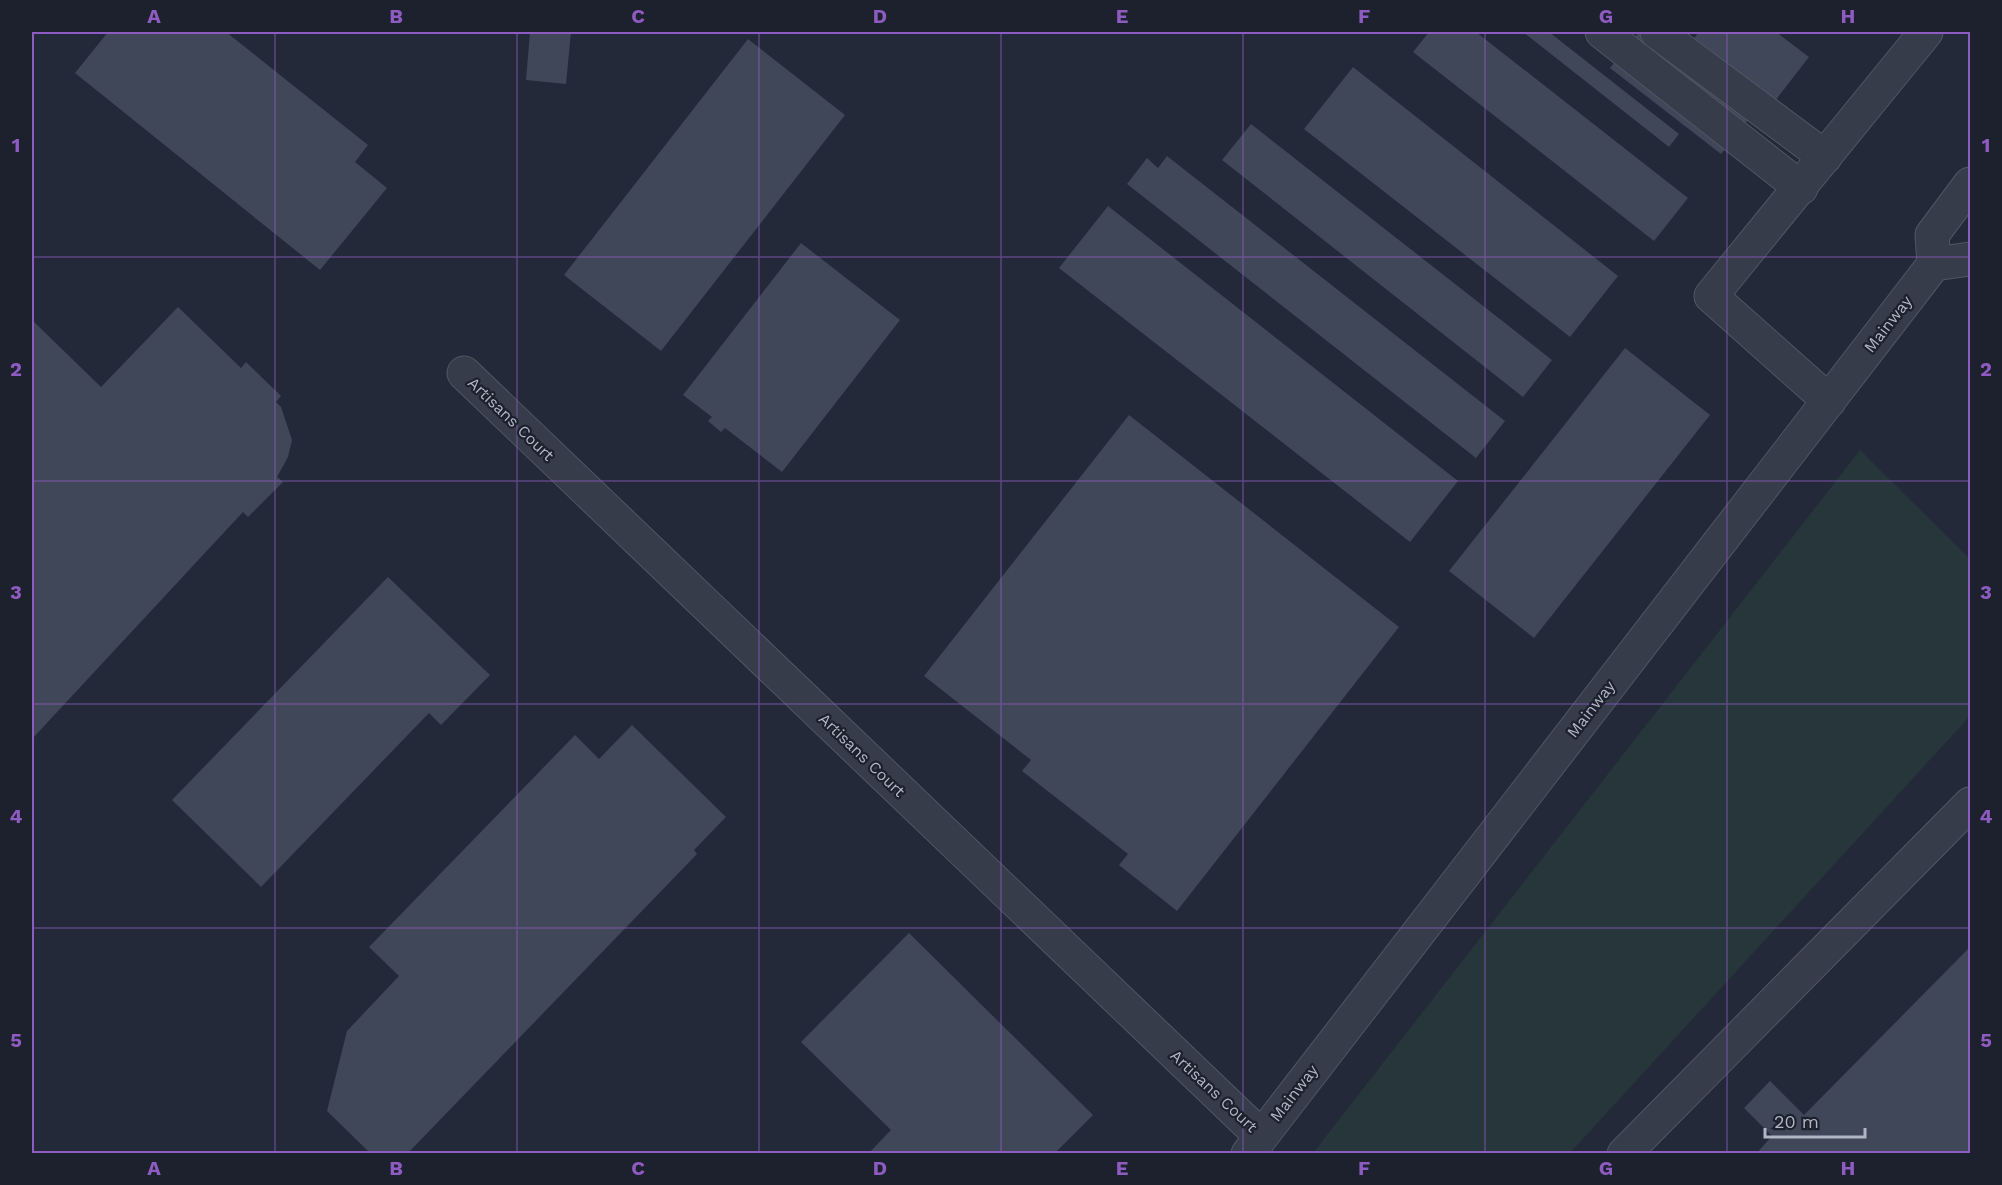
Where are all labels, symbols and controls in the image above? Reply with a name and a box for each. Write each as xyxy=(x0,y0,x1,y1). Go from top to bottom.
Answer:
text: A xyxy=(147,4,161,28)
text: B xyxy=(389,4,403,28)
text: C xyxy=(631,4,645,28)
text: D xyxy=(873,4,887,28)
text: E xyxy=(1116,4,1128,28)
text: F xyxy=(1358,4,1370,28)
text: G xyxy=(1599,4,1613,28)
text: H xyxy=(1841,4,1855,28)
text: 1 xyxy=(12,133,20,157)
text: 1 xyxy=(1982,133,1990,157)
street label: Mainway xyxy=(1860,291,1916,356)
text: 2 xyxy=(10,357,22,381)
text: 2 xyxy=(1980,357,1992,381)
street label: Artisans Court xyxy=(464,373,558,465)
text: 3 xyxy=(10,580,22,604)
text: 3 xyxy=(1980,580,1992,604)
street label: Mainway xyxy=(1563,676,1619,741)
street label: Artisans Court xyxy=(815,709,909,801)
text: 4 xyxy=(10,804,23,828)
text: 4 xyxy=(1980,804,1993,828)
text: 5 xyxy=(10,1028,22,1052)
text: 5 xyxy=(1980,1028,1992,1052)
street label: Artisans Court xyxy=(1167,1046,1262,1136)
street label: Mainway xyxy=(1266,1060,1322,1125)
scale bar xyxy=(1765,1101,1866,1139)
text: 20 m xyxy=(1774,1111,1819,1132)
text: A xyxy=(147,1156,161,1180)
text: B xyxy=(389,1156,403,1180)
text: C xyxy=(631,1156,645,1180)
text: D xyxy=(873,1156,887,1180)
text: E xyxy=(1116,1156,1128,1180)
text: F xyxy=(1358,1156,1370,1180)
text: G xyxy=(1599,1156,1613,1180)
text: H xyxy=(1841,1156,1855,1180)

